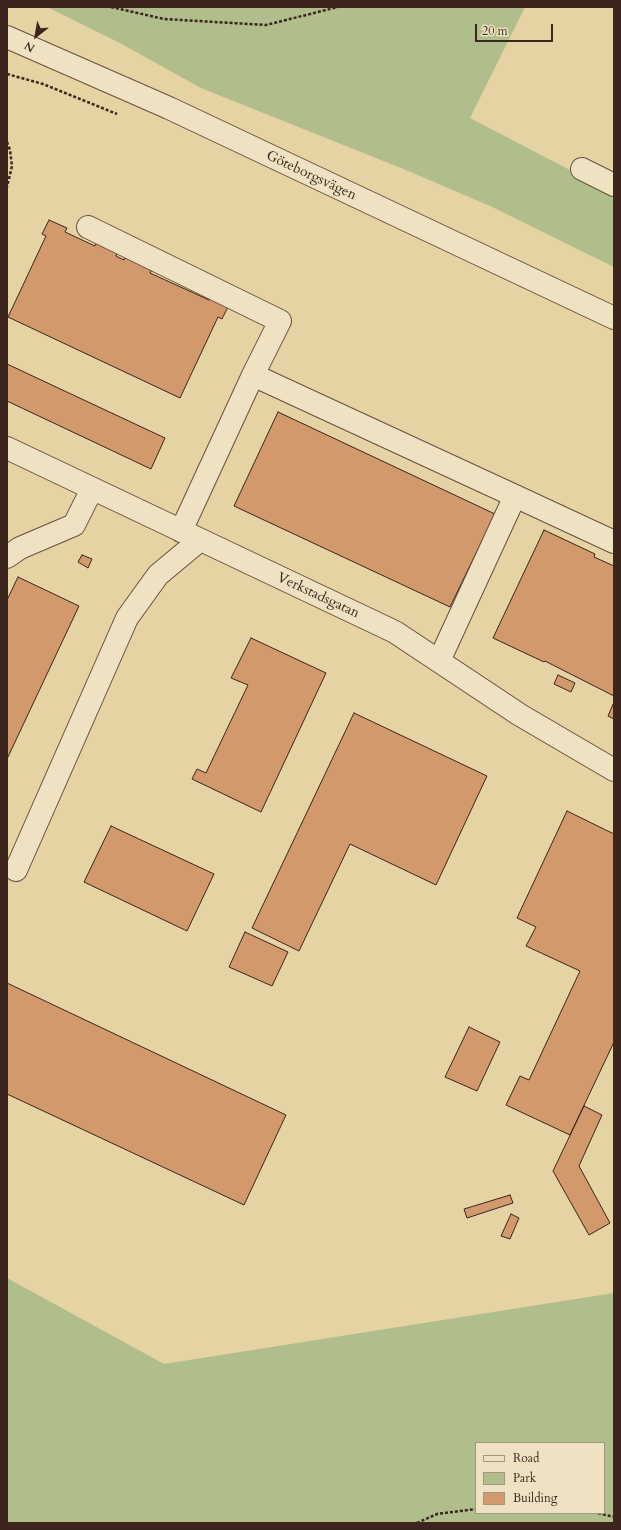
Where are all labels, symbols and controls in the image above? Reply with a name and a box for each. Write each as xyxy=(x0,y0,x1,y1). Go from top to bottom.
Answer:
north arrow xyxy=(16,16,56,56)
scale bar xyxy=(477,16,555,42)
text: 20 m xyxy=(482,23,508,39)
text: N xyxy=(22,38,38,56)
street label: Göteborgsvägen xyxy=(263,148,359,204)
street label: Verkstadsgatan xyxy=(274,570,362,622)
legend xyxy=(475,1442,605,1514)
text: Road xyxy=(513,1450,539,1466)
text: Park xyxy=(513,1470,536,1486)
text: Building xyxy=(513,1490,557,1506)

